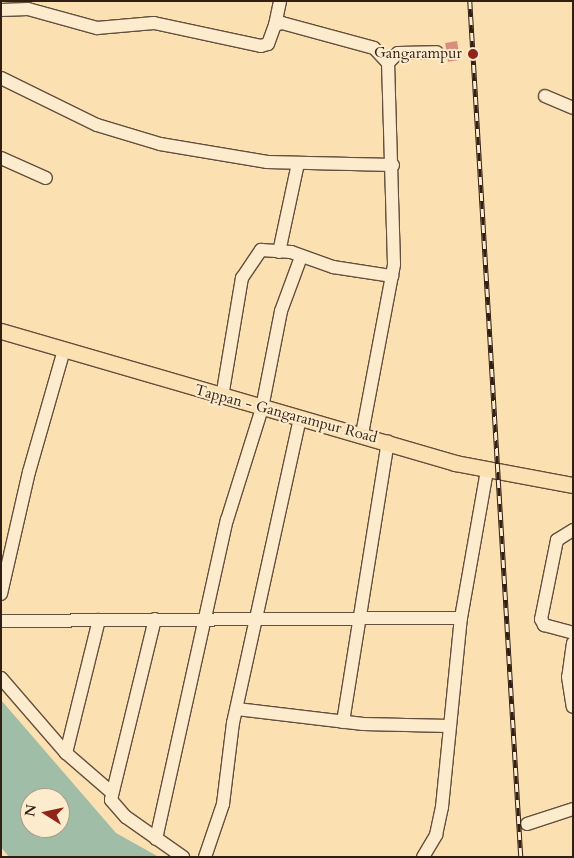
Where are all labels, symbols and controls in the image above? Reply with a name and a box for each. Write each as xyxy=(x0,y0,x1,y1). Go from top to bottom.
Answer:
place label: Gangarampur xyxy=(374,45,462,63)
marker: Gangarampur xyxy=(466,47,480,61)
street label: Tappan - Gangarampur Road xyxy=(193,381,379,447)
north arrow xyxy=(20,788,70,838)
text: N xyxy=(20,803,41,818)

